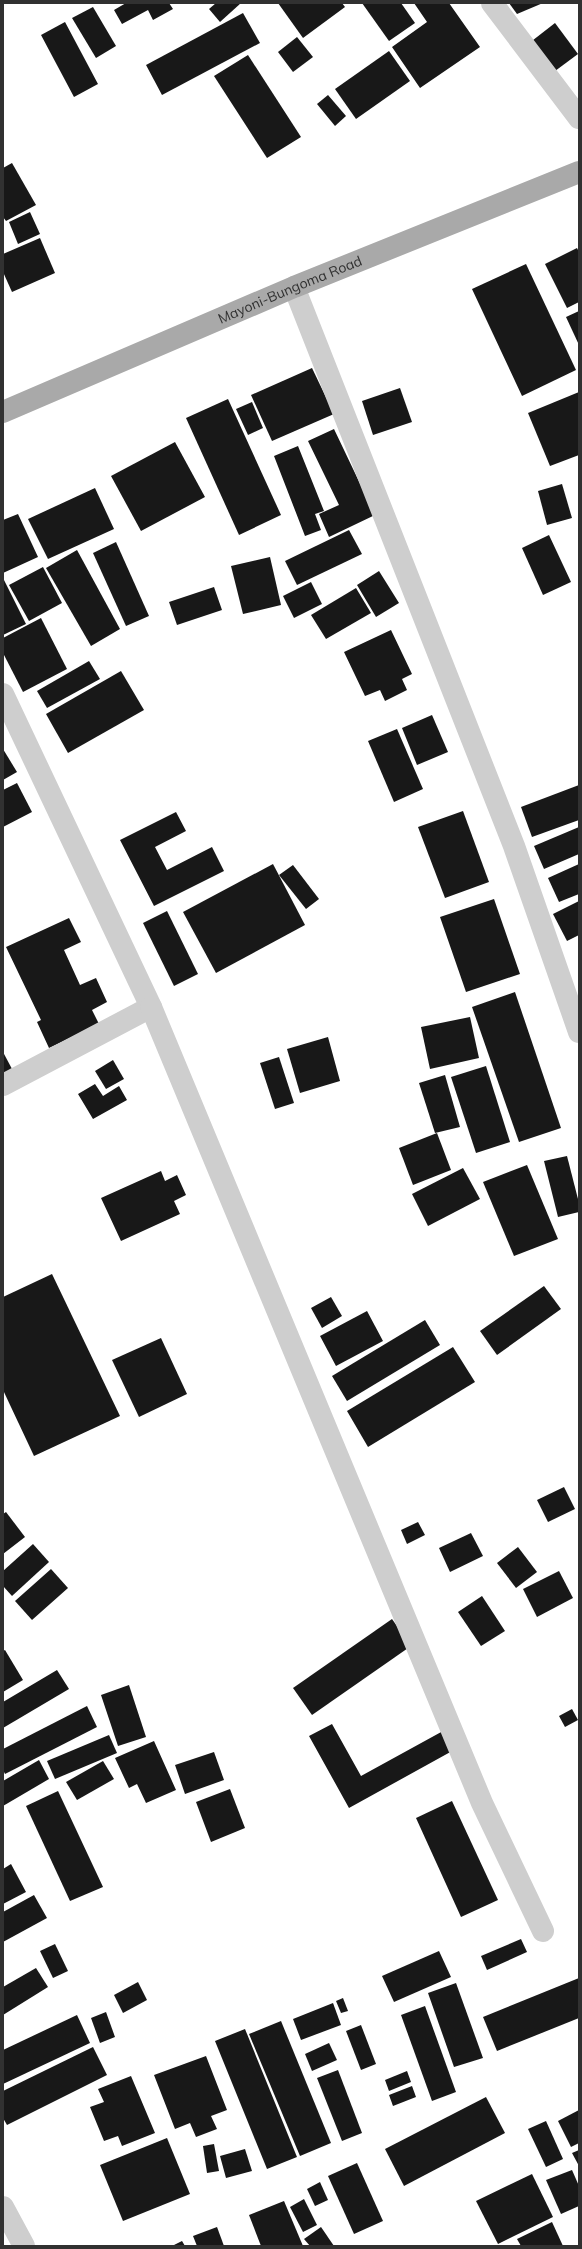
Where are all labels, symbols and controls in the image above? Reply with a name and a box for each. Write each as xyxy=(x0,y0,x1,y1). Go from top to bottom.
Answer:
street label: Mayoni-Bungoma Road xyxy=(215,252,365,328)

